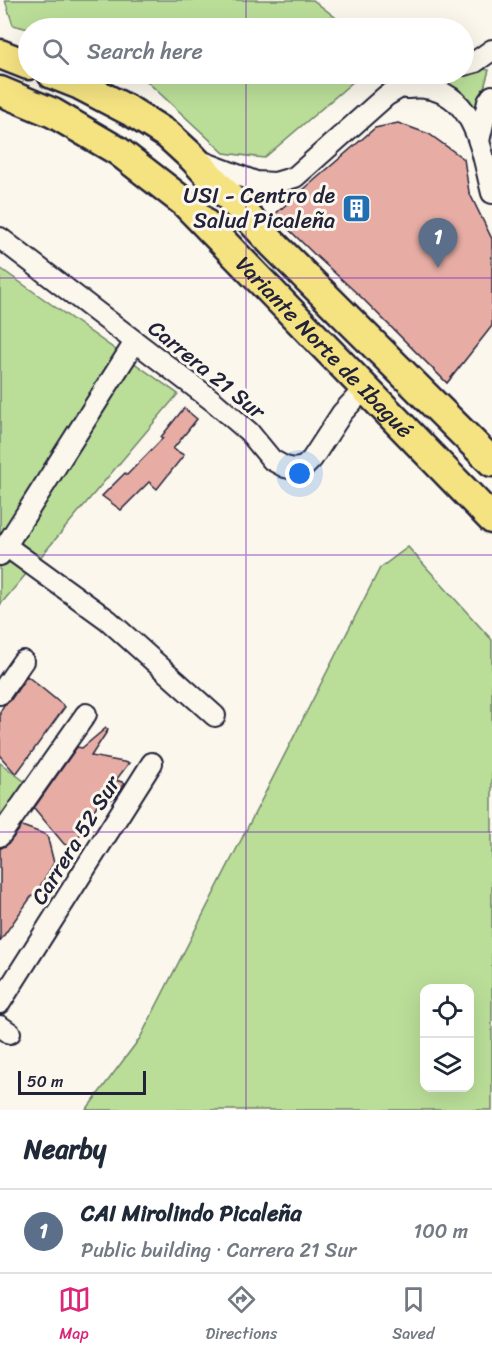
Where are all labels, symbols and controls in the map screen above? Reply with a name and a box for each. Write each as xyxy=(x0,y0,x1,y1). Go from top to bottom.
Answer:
search box xyxy=(18,18,474,84)
text: Search here xyxy=(87,32,203,71)
icon: search xyxy=(39,35,72,68)
place label: USI - Centro de Salud Picaleña xyxy=(184,176,335,240)
building icon: USI - Centro de Salud Picaleña xyxy=(340,192,372,224)
pin: 1 xyxy=(418,218,458,268)
street label: Variante Norte de Ibagué xyxy=(226,247,423,448)
street label: Carrera 21 Sur xyxy=(139,309,276,431)
your location xyxy=(285,459,314,488)
street label: Carrera 52 Sur xyxy=(20,766,132,913)
map controls xyxy=(420,984,474,1092)
button: locate xyxy=(420,984,474,1038)
button: layers xyxy=(420,1038,474,1092)
text: 50 m xyxy=(27,1067,63,1096)
scale bar xyxy=(18,1068,146,1096)
text: Nearby xyxy=(24,1126,106,1172)
text: CAI Mirolindo Picaleña xyxy=(81,1194,301,1233)
text: 1 xyxy=(39,1214,48,1249)
text: 100 m xyxy=(414,1214,468,1249)
text: Public building · Carrera 21 Sur xyxy=(81,1233,356,1268)
tab: Map xyxy=(58,1283,91,1348)
tab: Directions xyxy=(206,1283,277,1348)
tab: Saved xyxy=(392,1283,434,1348)

